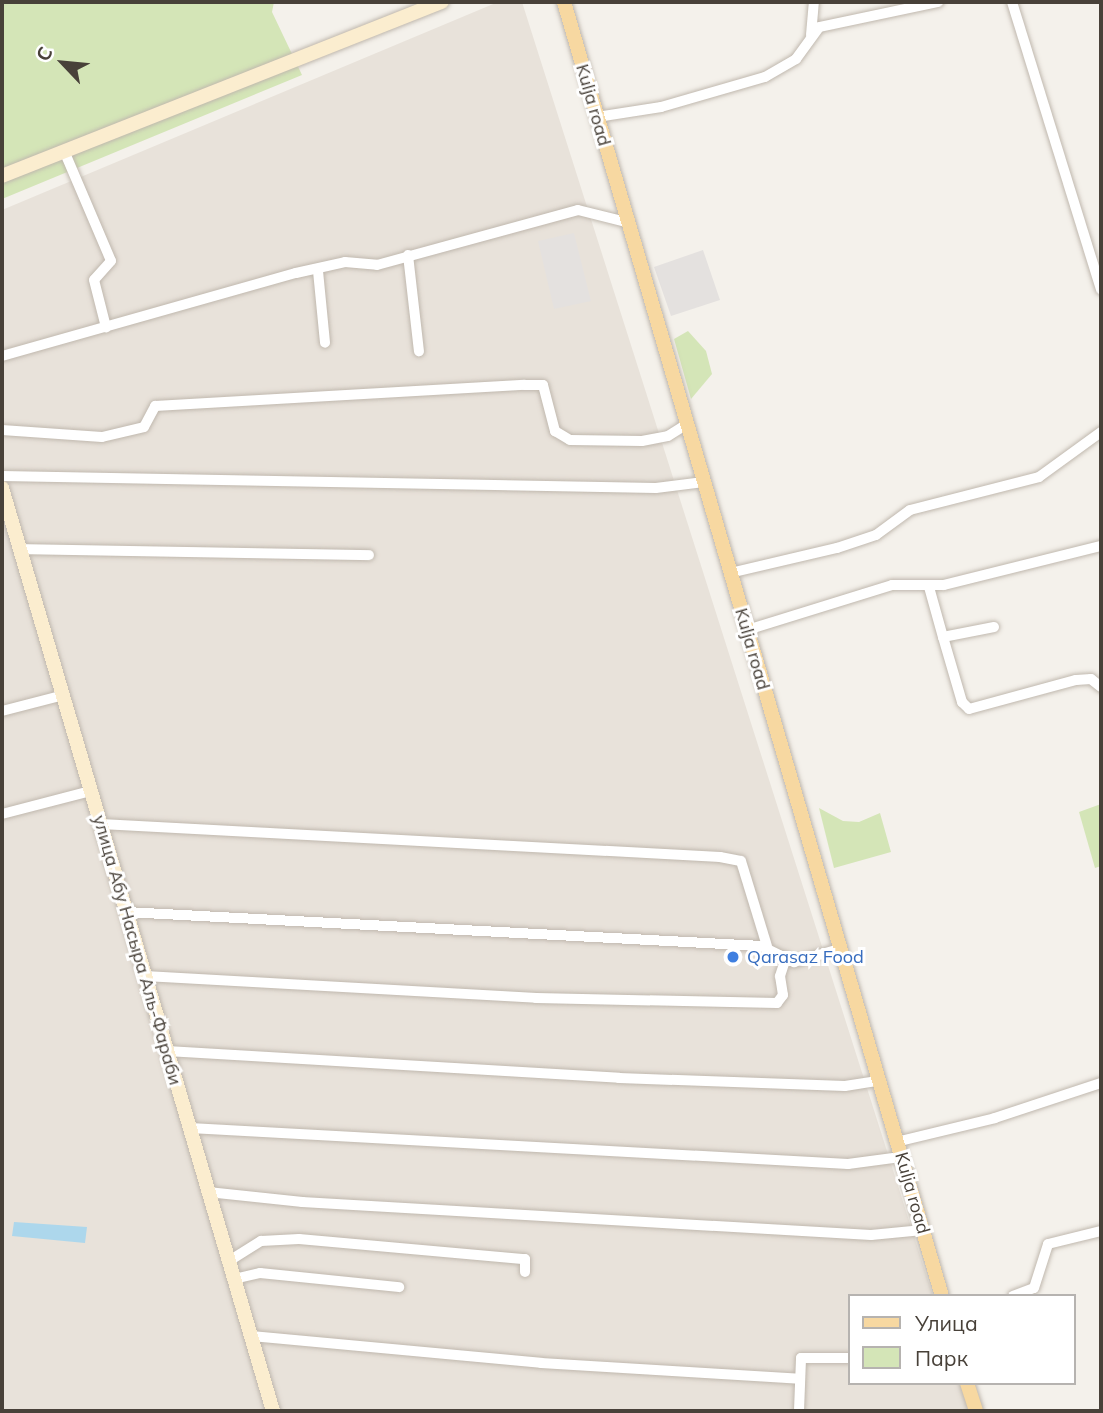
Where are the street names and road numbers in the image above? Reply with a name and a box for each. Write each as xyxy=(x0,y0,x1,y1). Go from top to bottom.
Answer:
street label: Kulja road xyxy=(571,62,615,148)
street label: Kulja road xyxy=(730,606,774,692)
street label: улица Абу Насыра Аль-Фараби xyxy=(88,813,186,1087)
street label: Kulja road xyxy=(890,1150,934,1236)

